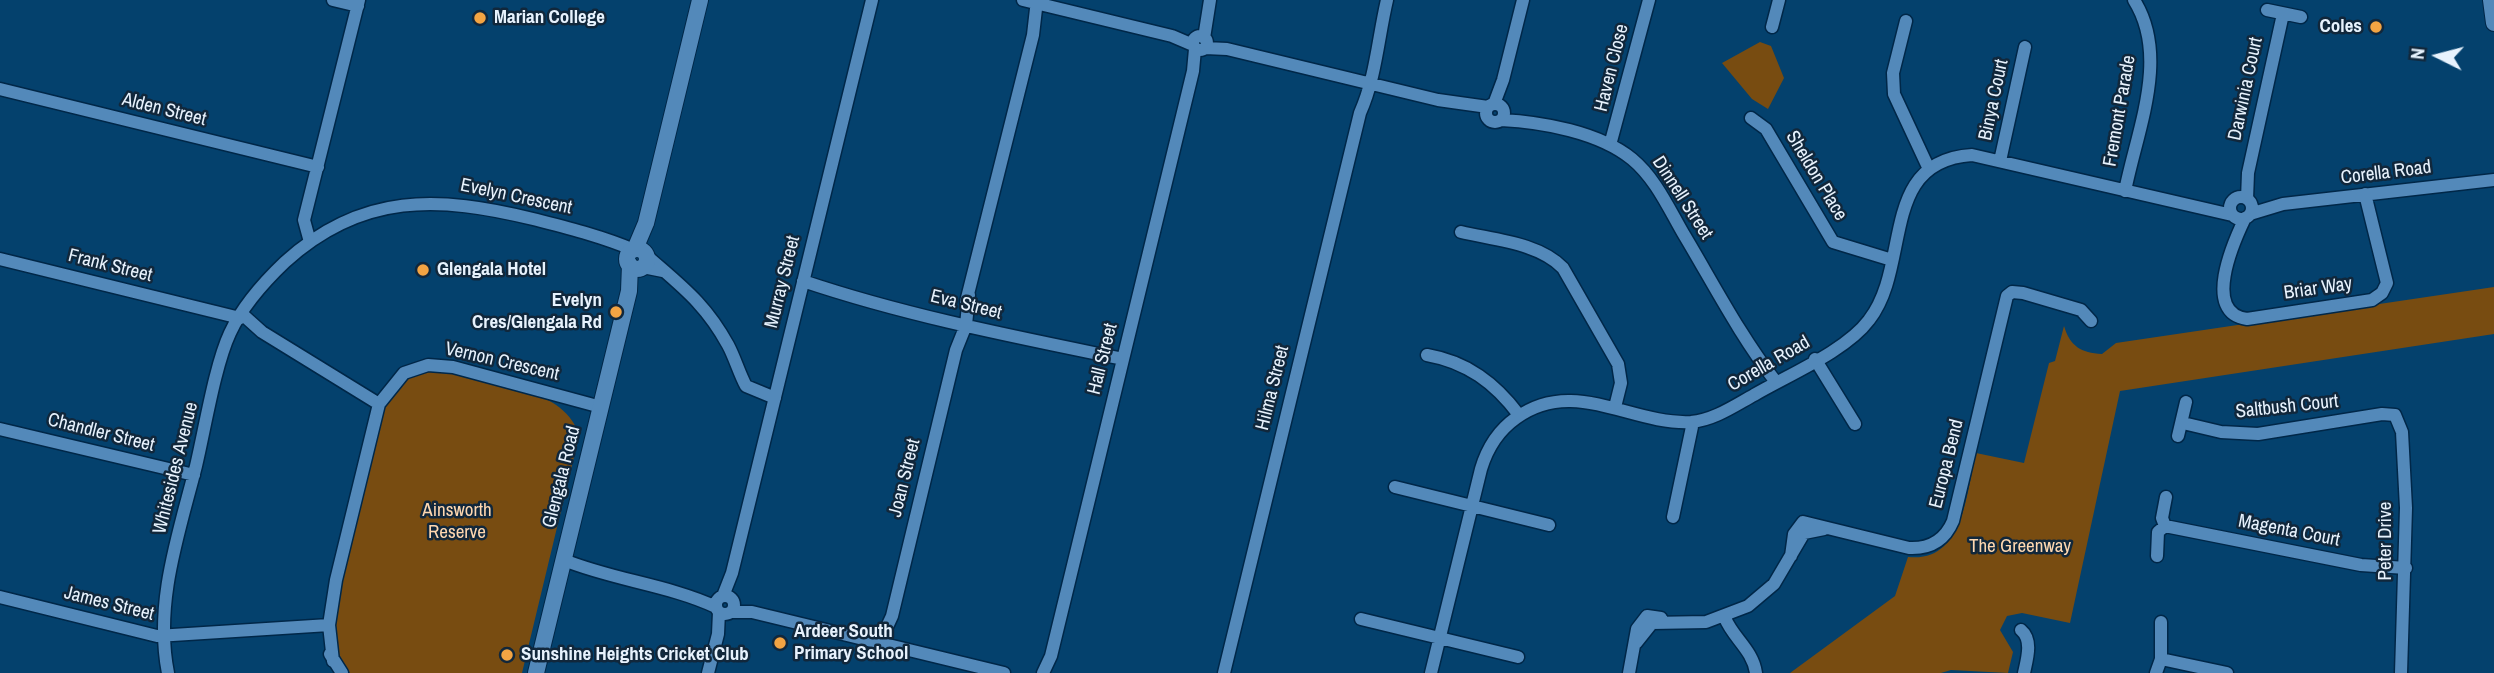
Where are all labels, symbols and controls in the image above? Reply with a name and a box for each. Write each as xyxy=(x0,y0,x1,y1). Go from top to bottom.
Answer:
place label: Marian College xyxy=(494,7,605,29)
marker: Marian College xyxy=(472,10,488,26)
place label: Coles xyxy=(2320,16,2362,38)
marker: Coles xyxy=(2368,19,2384,35)
north arrow xyxy=(2403,21,2473,91)
street label: Haven Close xyxy=(1590,22,1634,114)
street label: Darwinia Court xyxy=(2224,35,2268,143)
text: N xyxy=(2404,47,2431,61)
street label: Fremont Parade xyxy=(2099,54,2141,168)
street label: Binya Court xyxy=(1974,57,2014,143)
street label: Alden Street xyxy=(120,89,208,131)
street label: Sheldon Place xyxy=(1780,127,1852,225)
street label: Dinnell Street xyxy=(1647,152,1717,244)
street label: Corella Road xyxy=(2339,156,2433,190)
street label: Evelyn Crescent xyxy=(458,174,574,220)
street label: Murray Street xyxy=(761,233,805,331)
street label: Frank Street xyxy=(66,245,154,287)
place label: Glengala Hotel xyxy=(437,259,546,281)
marker: Glengala Hotel xyxy=(415,262,431,278)
street label: Briar Way xyxy=(2282,273,2354,305)
street label: Eva Street xyxy=(928,285,1004,325)
place label: Evelyn Cres/Glengala Rd xyxy=(472,290,602,334)
marker: Evelyn Cres/Glengala Rd xyxy=(608,304,624,320)
street label: Hall Street xyxy=(1083,321,1123,397)
street label: Corella Road xyxy=(1724,331,1814,397)
street label: Vernon Crescent xyxy=(443,338,561,386)
street label: Hilma Street xyxy=(1251,343,1295,433)
street label: Saltbush Court xyxy=(2235,390,2339,424)
street label: Whitesides Avenue xyxy=(149,400,203,536)
street label: Chandler Street xyxy=(45,409,157,457)
street label: Europa Bend xyxy=(1925,417,1969,511)
street label: Glengala Road xyxy=(538,424,586,530)
street label: Joan Street xyxy=(884,437,926,519)
park label: Ainsworth Reserve xyxy=(422,500,492,544)
street label: Peter Drive xyxy=(2375,502,2397,580)
street label: Magenta Court xyxy=(2236,510,2342,552)
park label: The Greenway xyxy=(1969,536,2071,558)
street label: James Street xyxy=(62,582,156,626)
place label: Ardeer South Primary School xyxy=(794,621,908,665)
marker: Ardeer South Primary School xyxy=(772,635,788,651)
place label: Sunshine Heights Cricket Club xyxy=(521,644,749,666)
marker: Sunshine Heights Cricket Club xyxy=(499,647,515,663)

